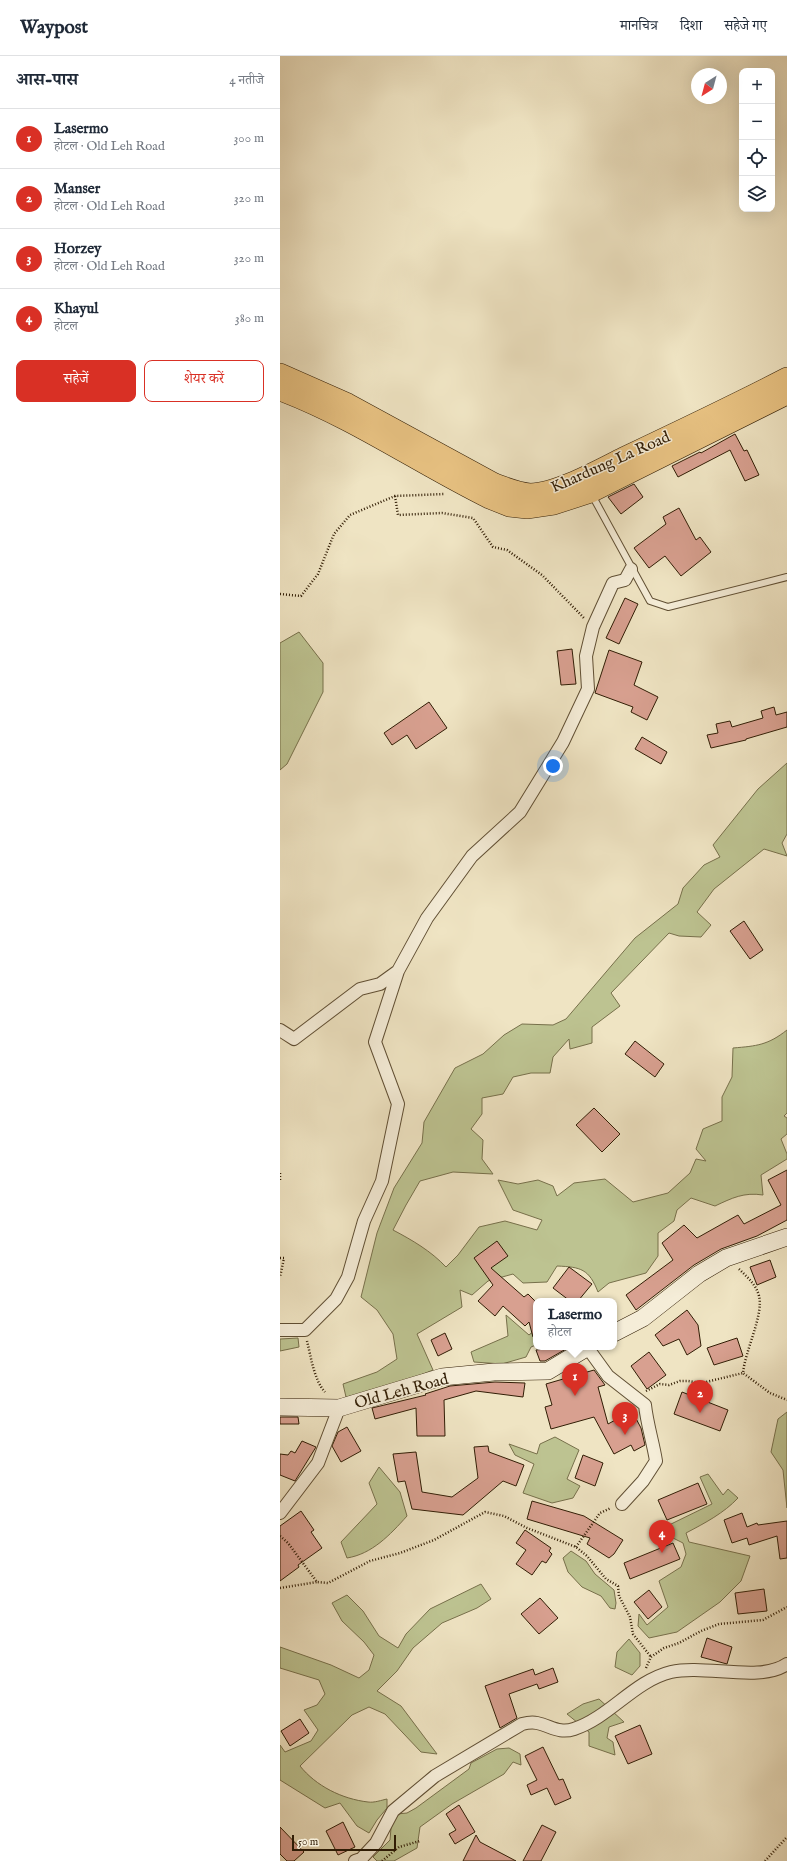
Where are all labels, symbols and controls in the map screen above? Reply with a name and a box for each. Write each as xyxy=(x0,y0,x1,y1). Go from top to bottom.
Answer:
text: Waypost xyxy=(20,16,88,40)
text: मानचित्र xyxy=(620,17,658,35)
text: दिशा xyxy=(680,17,702,35)
text: सहेजे गए xyxy=(724,17,767,35)
north arrow xyxy=(691,68,727,104)
map controls xyxy=(739,68,775,212)
button: + xyxy=(739,68,775,104)
text: आस-पास xyxy=(16,70,78,91)
text: 4 नतीजे xyxy=(229,72,264,89)
button: − xyxy=(739,104,775,140)
text: Lasermo xyxy=(54,119,108,138)
text: 1 xyxy=(27,130,31,147)
text: 300 m xyxy=(233,130,264,147)
text: होटल · Old Leh Road xyxy=(54,138,165,155)
button: locate xyxy=(739,140,775,176)
button: layers xyxy=(739,176,775,212)
text: Manser xyxy=(54,179,100,198)
text: 2 xyxy=(26,190,32,207)
text: 320 m xyxy=(234,190,264,207)
text: होटल · Old Leh Road xyxy=(54,198,165,215)
text: Horzey xyxy=(54,239,101,258)
text: 3 xyxy=(27,250,31,267)
text: 320 m xyxy=(234,250,264,267)
text: होटल · Old Leh Road xyxy=(54,258,165,275)
text: Khayul xyxy=(54,299,98,318)
text: 4 xyxy=(26,310,32,327)
text: 380 m xyxy=(235,310,264,327)
text: होटल xyxy=(54,318,78,335)
button: सहेजें xyxy=(16,360,136,402)
button: शेयर करें xyxy=(144,360,264,402)
street label: Khardung La Road xyxy=(548,427,674,498)
your location xyxy=(543,756,563,776)
popup xyxy=(533,1298,617,1350)
text: Lasermo xyxy=(548,1305,602,1324)
text: होटल xyxy=(548,1324,572,1341)
pin: 1 xyxy=(562,1363,588,1396)
street label: Old Leh Road xyxy=(352,1370,451,1414)
pin: 2 xyxy=(687,1380,713,1413)
pin: 3 xyxy=(612,1402,638,1435)
pin: 4 xyxy=(649,1520,675,1553)
scale bar xyxy=(292,1833,396,1852)
text: 50 m xyxy=(298,1835,318,1849)

